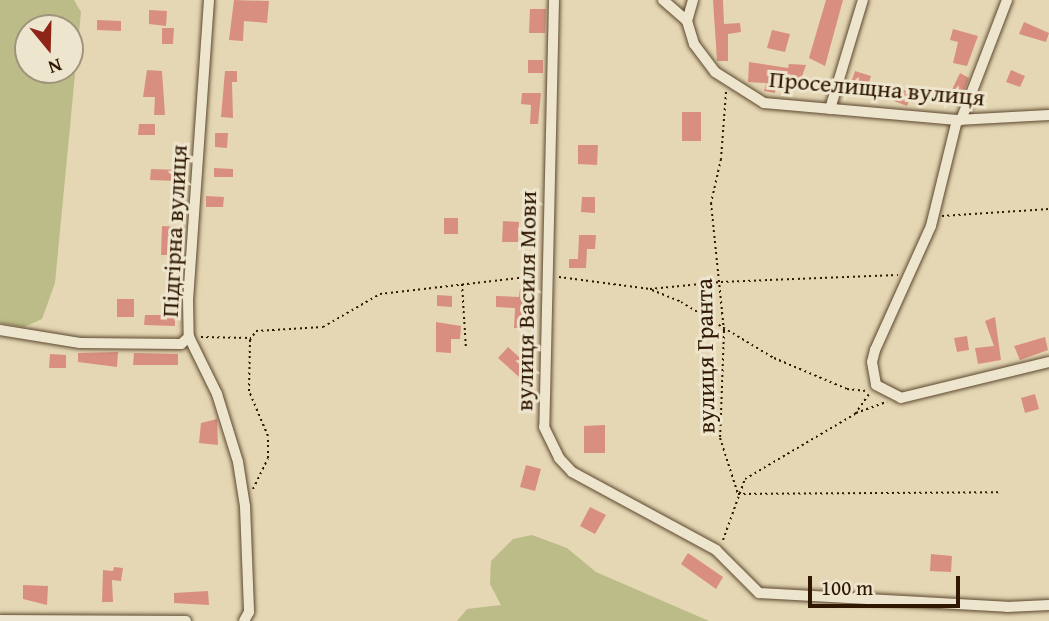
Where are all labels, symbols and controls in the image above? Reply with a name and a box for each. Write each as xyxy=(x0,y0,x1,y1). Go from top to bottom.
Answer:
north arrow xyxy=(14,14,84,84)
text: N xyxy=(45,52,66,82)
street label: Проселищна вулиця xyxy=(768,64,986,112)
street label: Підгірна вулиця xyxy=(155,144,193,318)
street label: вулиця Василя Мови xyxy=(510,191,542,411)
street label: вулиця Гранта xyxy=(689,278,721,434)
scale bar xyxy=(811,562,963,606)
text: 100 m xyxy=(821,572,873,603)

